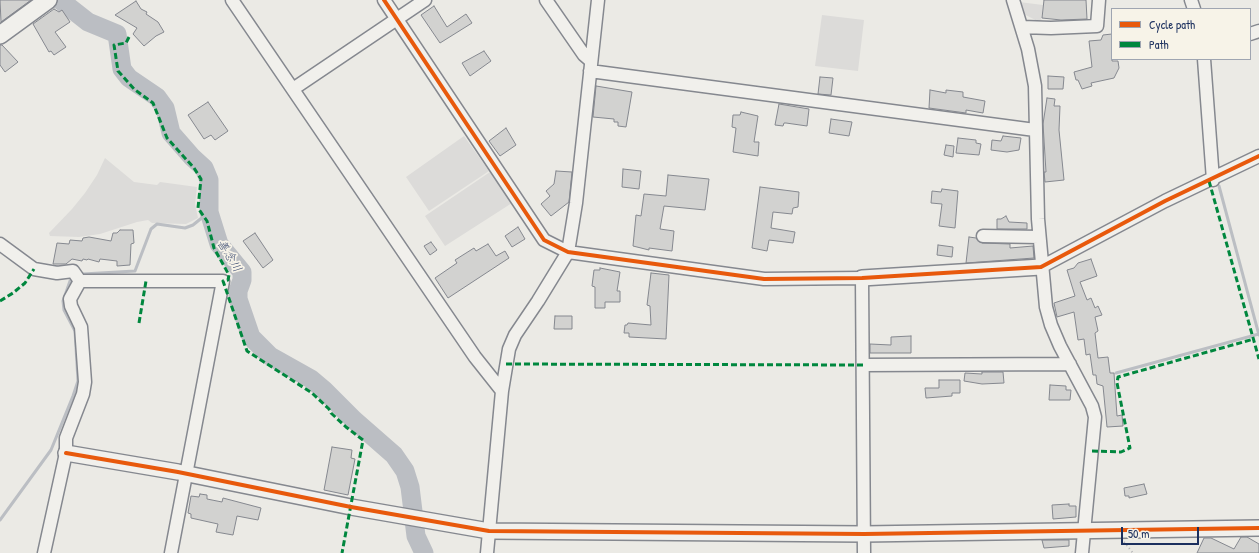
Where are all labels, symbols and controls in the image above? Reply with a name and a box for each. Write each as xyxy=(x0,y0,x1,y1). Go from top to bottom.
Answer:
legend xyxy=(1111,8,1251,60)
text: Cycle path xyxy=(1149,16,1195,33)
text: Path xyxy=(1149,36,1169,53)
water label: 善念川 xyxy=(214,237,244,275)
scale bar xyxy=(1123,519,1201,545)
text: 50 m xyxy=(1128,525,1149,542)

